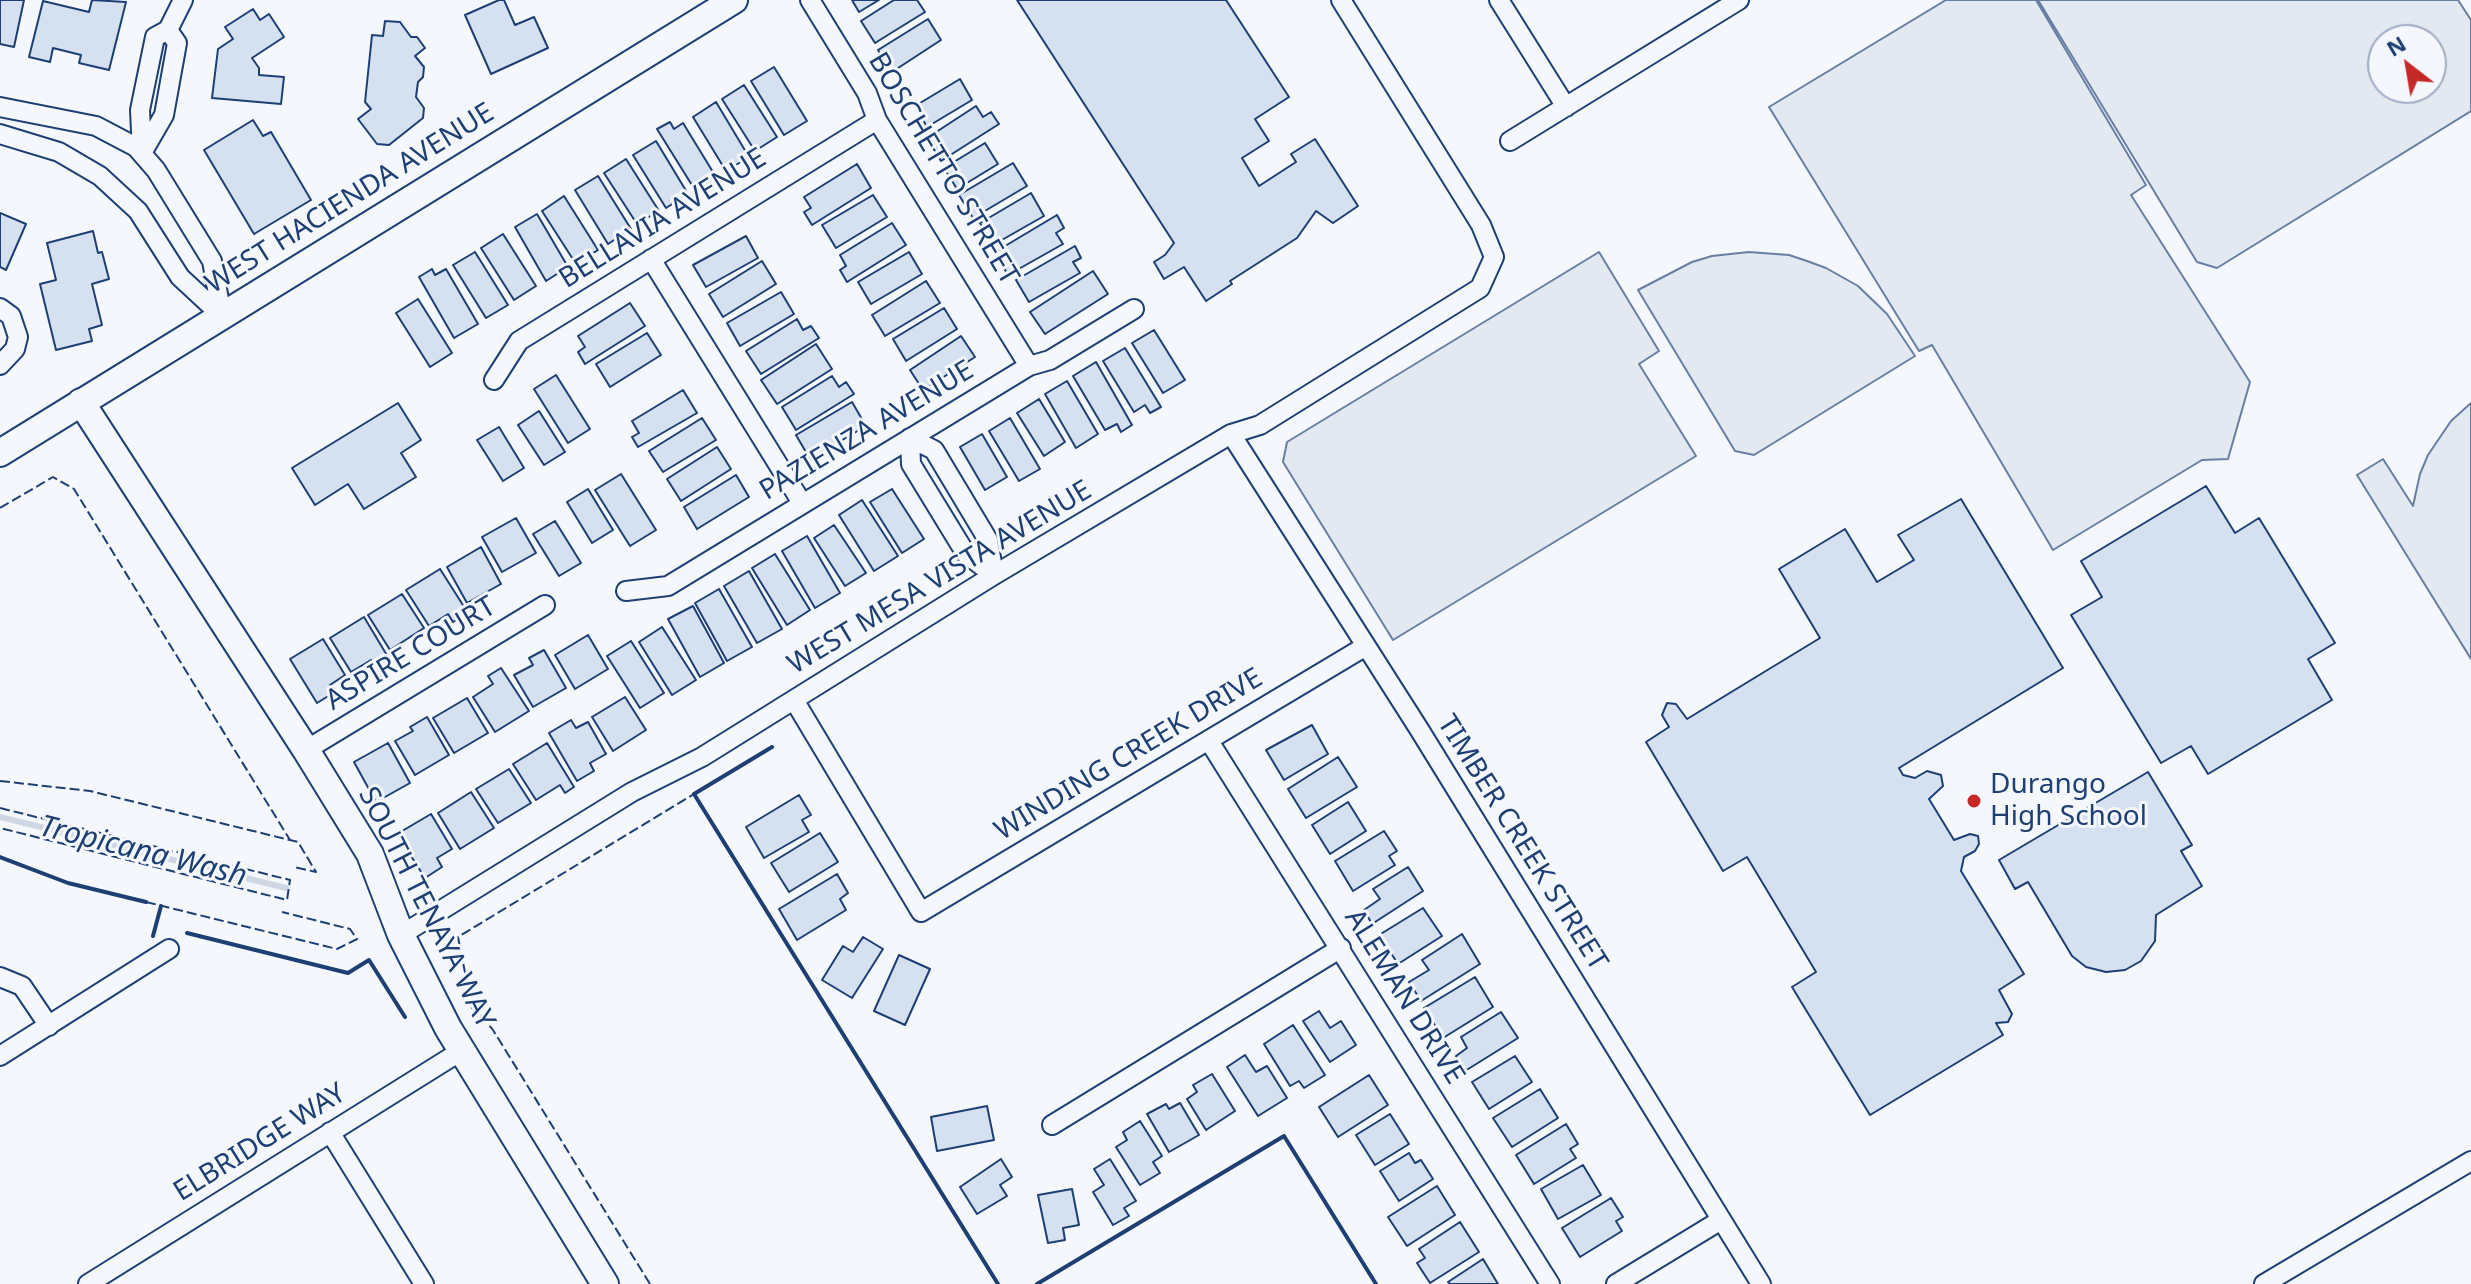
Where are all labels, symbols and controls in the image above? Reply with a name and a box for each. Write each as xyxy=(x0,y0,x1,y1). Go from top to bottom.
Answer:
north arrow xyxy=(2367,24,2447,104)
text: N xyxy=(2380,28,2411,63)
street label: BOSCHETTO STREET xyxy=(860,47,1026,291)
street label: WEST HACIENDA AVENUE xyxy=(200,96,500,302)
street label: BELLAVIA AVENUE xyxy=(553,142,773,296)
street label: PAZIENZA AVENUE xyxy=(754,354,980,508)
street label: WEST MESA VISTA AVENUE xyxy=(782,474,1098,682)
street label: ASPIRE COURT xyxy=(320,590,502,718)
street label: WINDING CREEK DRIVE xyxy=(989,662,1269,848)
street label: TIMBER CREEK STREET xyxy=(1430,709,1614,977)
place label: Durango High School xyxy=(1990,768,2147,834)
street label: SOUTH TENAYA WAY xyxy=(351,782,501,1034)
marker: Durango High School xyxy=(1965,792,1983,810)
water label: Tropicana Wash xyxy=(36,809,250,895)
street label: ALEMAN DRIVE xyxy=(1337,903,1471,1091)
street label: ELBRIDGE WAY xyxy=(168,1077,352,1209)

